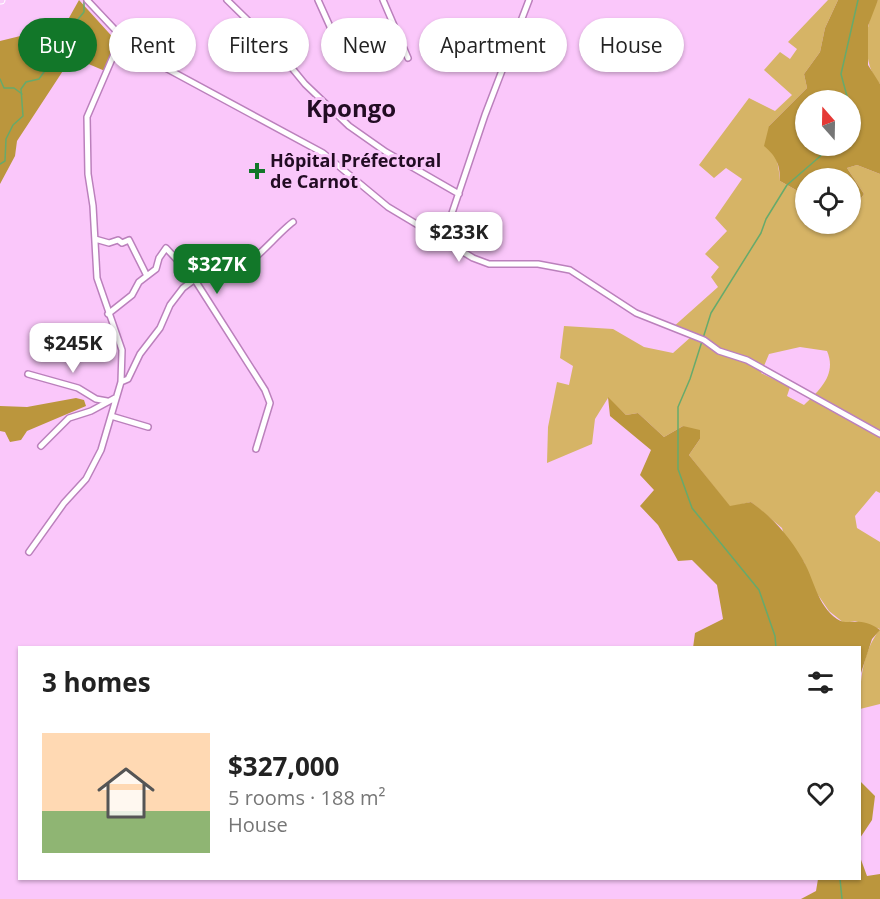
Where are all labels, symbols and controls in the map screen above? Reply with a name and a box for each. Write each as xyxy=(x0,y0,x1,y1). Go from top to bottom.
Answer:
chip: Buy xyxy=(18,18,97,72)
chip: Rent xyxy=(109,18,196,72)
chip: Filters xyxy=(208,18,309,72)
chip: New xyxy=(321,18,407,72)
chip: Apartment xyxy=(419,18,567,72)
chip: House xyxy=(579,18,684,72)
north arrow xyxy=(795,90,861,156)
map controls xyxy=(795,90,861,234)
district label: Kpongo xyxy=(306,91,396,124)
place label: Hôpital Préfectoral de Carnot xyxy=(270,148,441,193)
marker: Hôpital Préfectoral de Carnot xyxy=(248,162,266,180)
button: locate xyxy=(795,168,861,234)
pin: $233K xyxy=(417,212,501,263)
text: $233K xyxy=(429,218,489,245)
pin: $327K xyxy=(175,244,259,295)
text: $327K xyxy=(187,250,247,277)
pin: $245K xyxy=(31,323,115,374)
text: $245K xyxy=(43,329,103,356)
text: 3 homes xyxy=(42,664,151,700)
icon: filters xyxy=(804,666,837,699)
text: $327,000 xyxy=(228,748,339,784)
icon: home xyxy=(90,757,162,829)
icon: heart xyxy=(804,777,837,810)
text: 5 rooms · 188 m² xyxy=(228,784,386,811)
text: House xyxy=(228,811,288,838)

